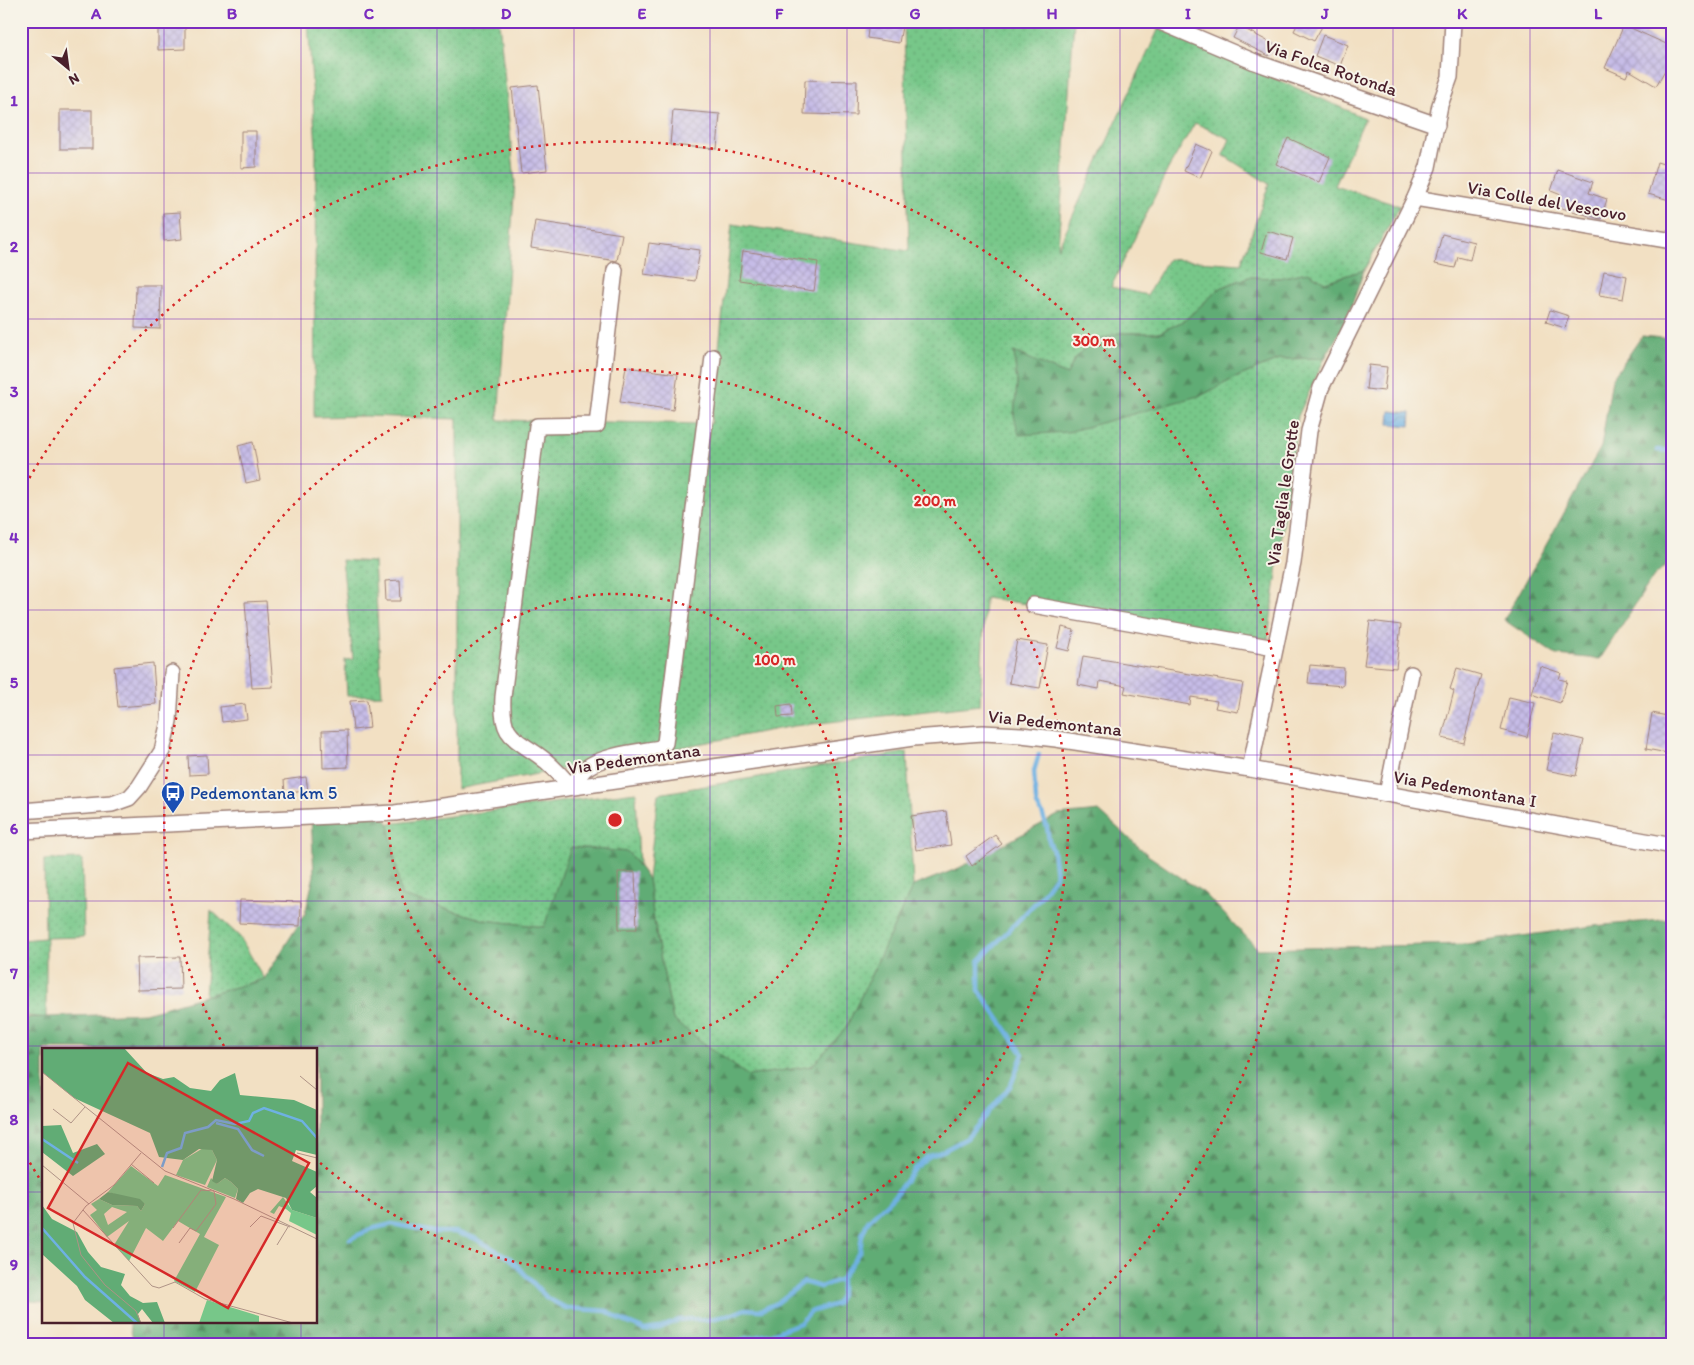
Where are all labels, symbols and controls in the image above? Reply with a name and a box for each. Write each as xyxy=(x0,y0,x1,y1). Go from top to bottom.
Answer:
text: A xyxy=(90,4,102,23)
text: B xyxy=(227,4,238,23)
text: C xyxy=(364,4,375,23)
text: D xyxy=(501,4,512,23)
text: E xyxy=(638,4,647,23)
text: F xyxy=(775,4,784,23)
text: G xyxy=(909,4,921,23)
text: H xyxy=(1046,4,1058,23)
text: I xyxy=(1185,4,1191,23)
text: J xyxy=(1320,4,1329,23)
text: K xyxy=(1457,4,1468,23)
text: L xyxy=(1594,4,1603,23)
street label: Via Folca Rotonda xyxy=(1262,35,1401,101)
north arrow xyxy=(42,42,92,92)
text: N xyxy=(66,69,82,89)
text: 1 xyxy=(10,91,18,110)
street label: Via Colle del Vescovo xyxy=(1466,176,1628,226)
text: 2 xyxy=(10,237,19,256)
text: 300 m xyxy=(1073,332,1116,350)
text: 3 xyxy=(10,382,19,401)
street label: Via Taglia le Grotte xyxy=(1262,418,1304,568)
text: 200 m xyxy=(914,492,957,510)
text: 4 xyxy=(9,528,19,547)
text: 100 m xyxy=(754,651,796,669)
text: 5 xyxy=(10,673,19,692)
street label: Via Pedemontana xyxy=(987,705,1124,741)
street label: Via Pedemontana xyxy=(566,739,703,779)
street label: Via Pedemontana I xyxy=(1392,766,1538,812)
bus stop icon: Pedemontana km 5 xyxy=(160,780,186,814)
place label: Pedemontana km 5 xyxy=(190,782,337,804)
centre of rings xyxy=(606,811,624,829)
text: 6 xyxy=(10,819,19,838)
text: 7 xyxy=(9,964,18,983)
inset map xyxy=(42,1048,318,1322)
text: 8 xyxy=(10,1110,19,1129)
text: 9 xyxy=(10,1255,18,1274)

